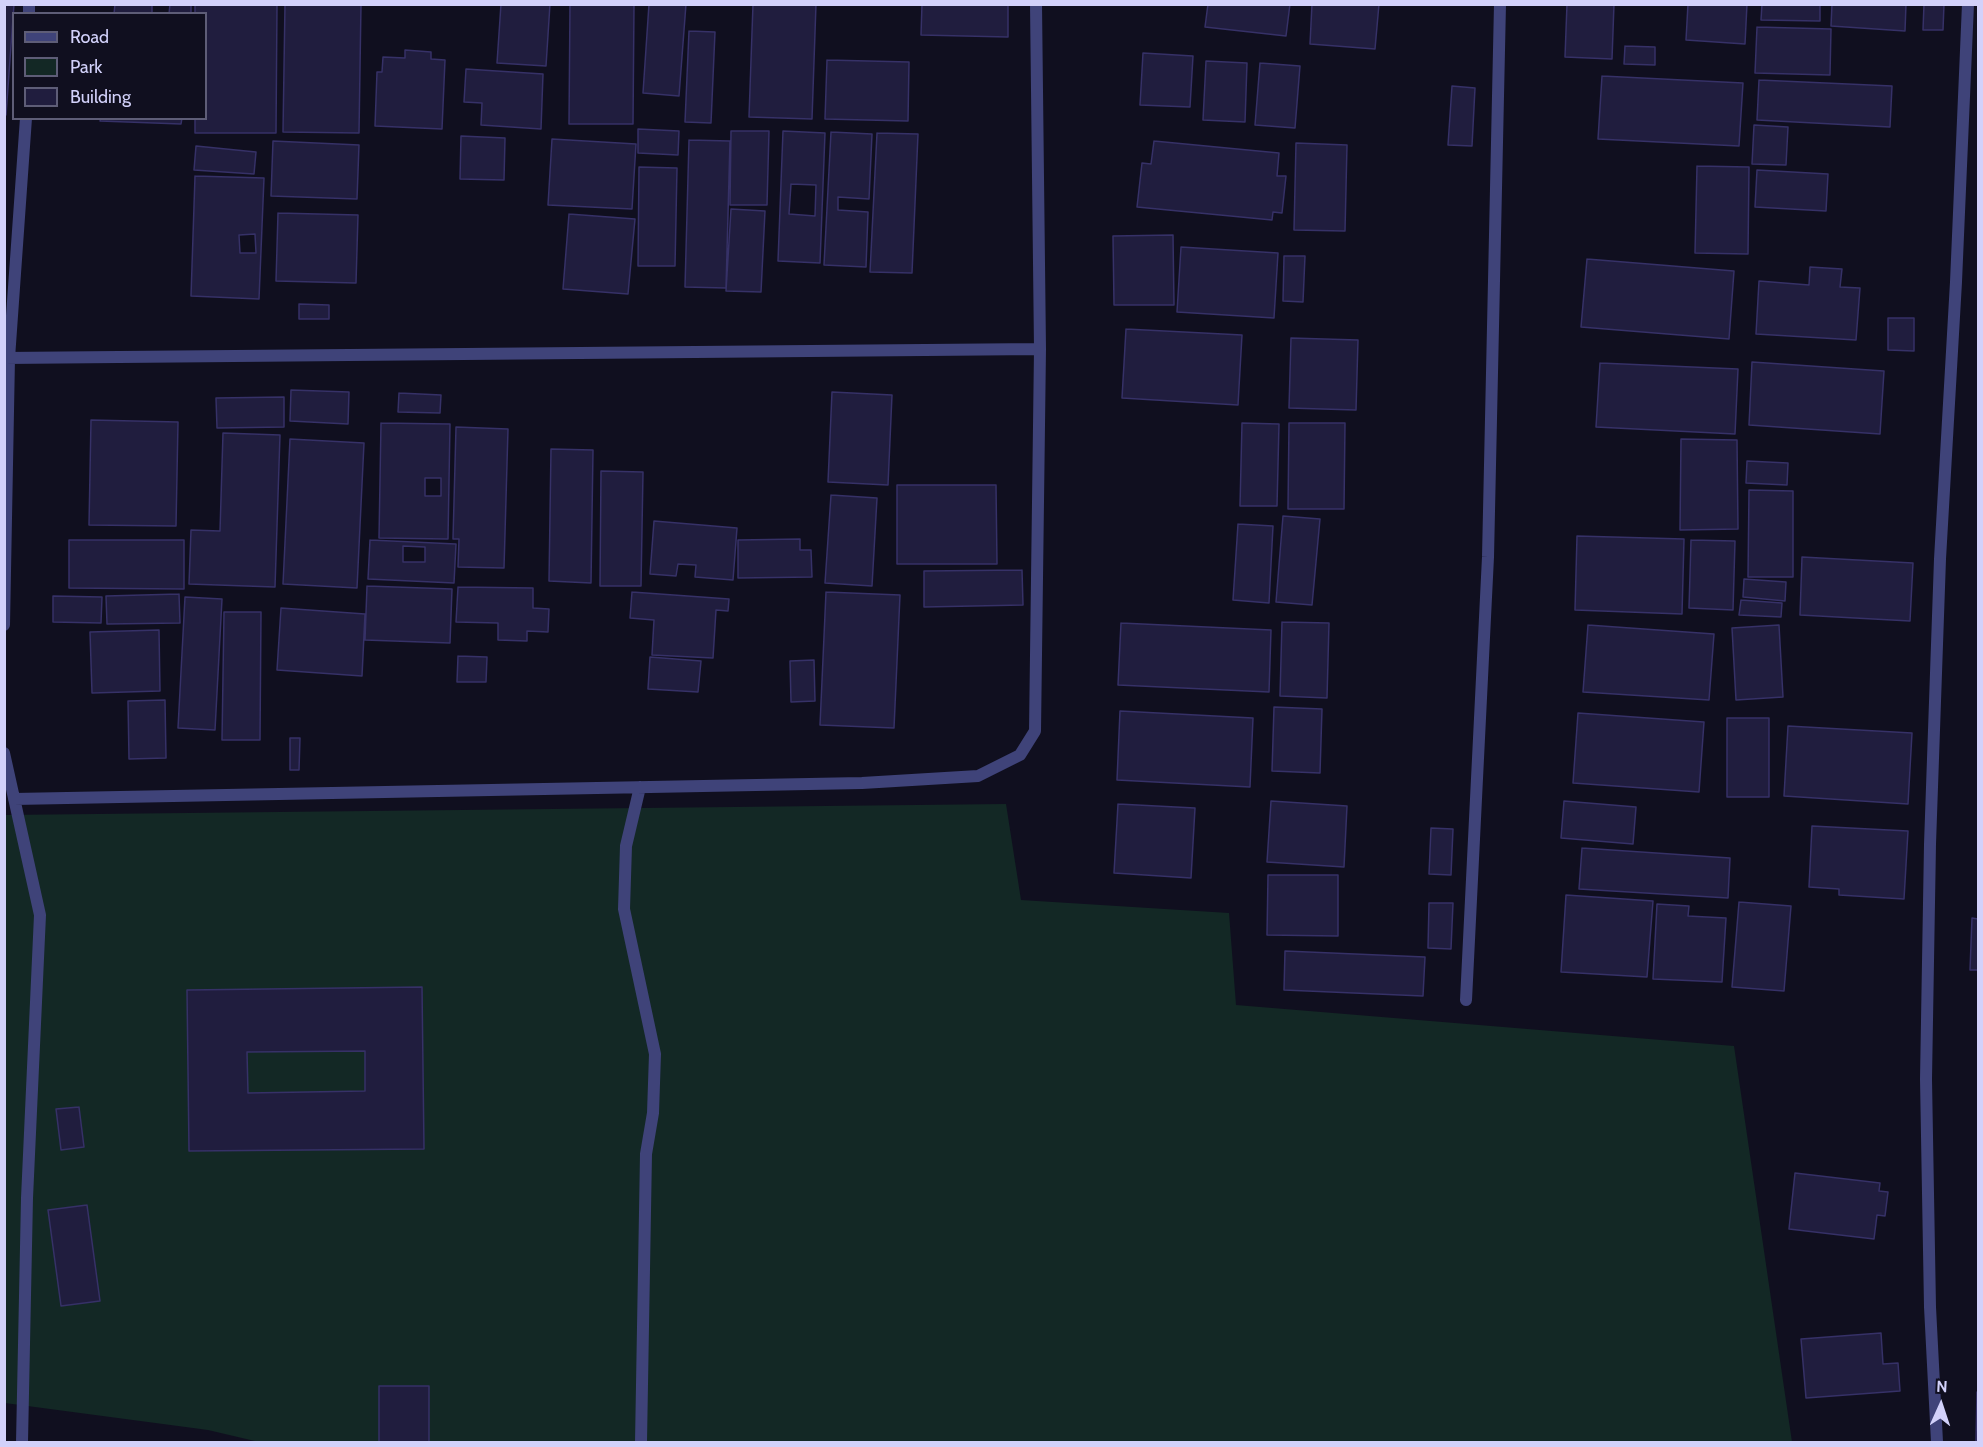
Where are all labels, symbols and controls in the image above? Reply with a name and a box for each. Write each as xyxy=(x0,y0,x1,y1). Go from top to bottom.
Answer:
legend xyxy=(12,12,207,120)
text: Road xyxy=(70,26,109,48)
text: Park xyxy=(70,56,102,78)
text: Building xyxy=(70,86,131,108)
north arrow xyxy=(1911,1375,1971,1435)
text: N xyxy=(1936,1377,1948,1396)

